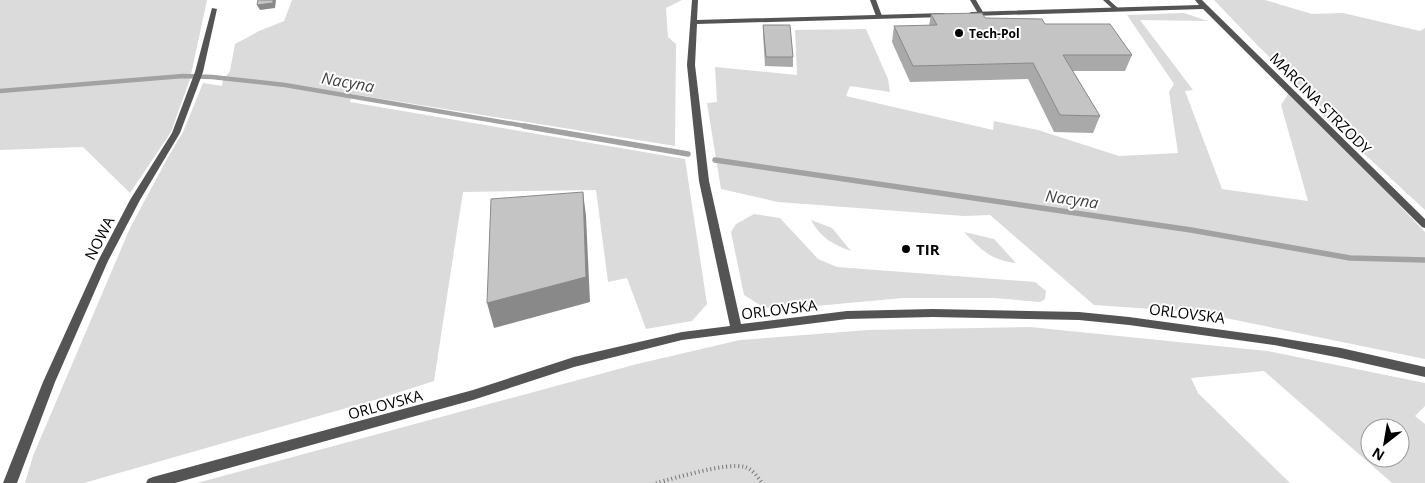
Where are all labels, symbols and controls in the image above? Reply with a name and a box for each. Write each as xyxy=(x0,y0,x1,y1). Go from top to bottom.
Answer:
place label: Tech-Pol xyxy=(969,25,1020,42)
marker: Tech-Pol xyxy=(953,27,965,39)
street label: MARCINA STRZODY xyxy=(1266,48,1377,159)
water label: Nacyna xyxy=(320,67,376,97)
water label: Nacyna xyxy=(1044,184,1100,214)
street label: NOWA xyxy=(80,212,119,263)
place label: TIR xyxy=(916,239,940,259)
marker: TIR xyxy=(900,243,912,255)
street label: ORLOVSKA xyxy=(740,294,819,324)
street label: ORLOVSKA xyxy=(1148,298,1227,328)
street label: ORLOVSKA xyxy=(346,384,425,424)
north arrow xyxy=(1360,418,1410,468)
text: N xyxy=(1368,443,1388,466)

